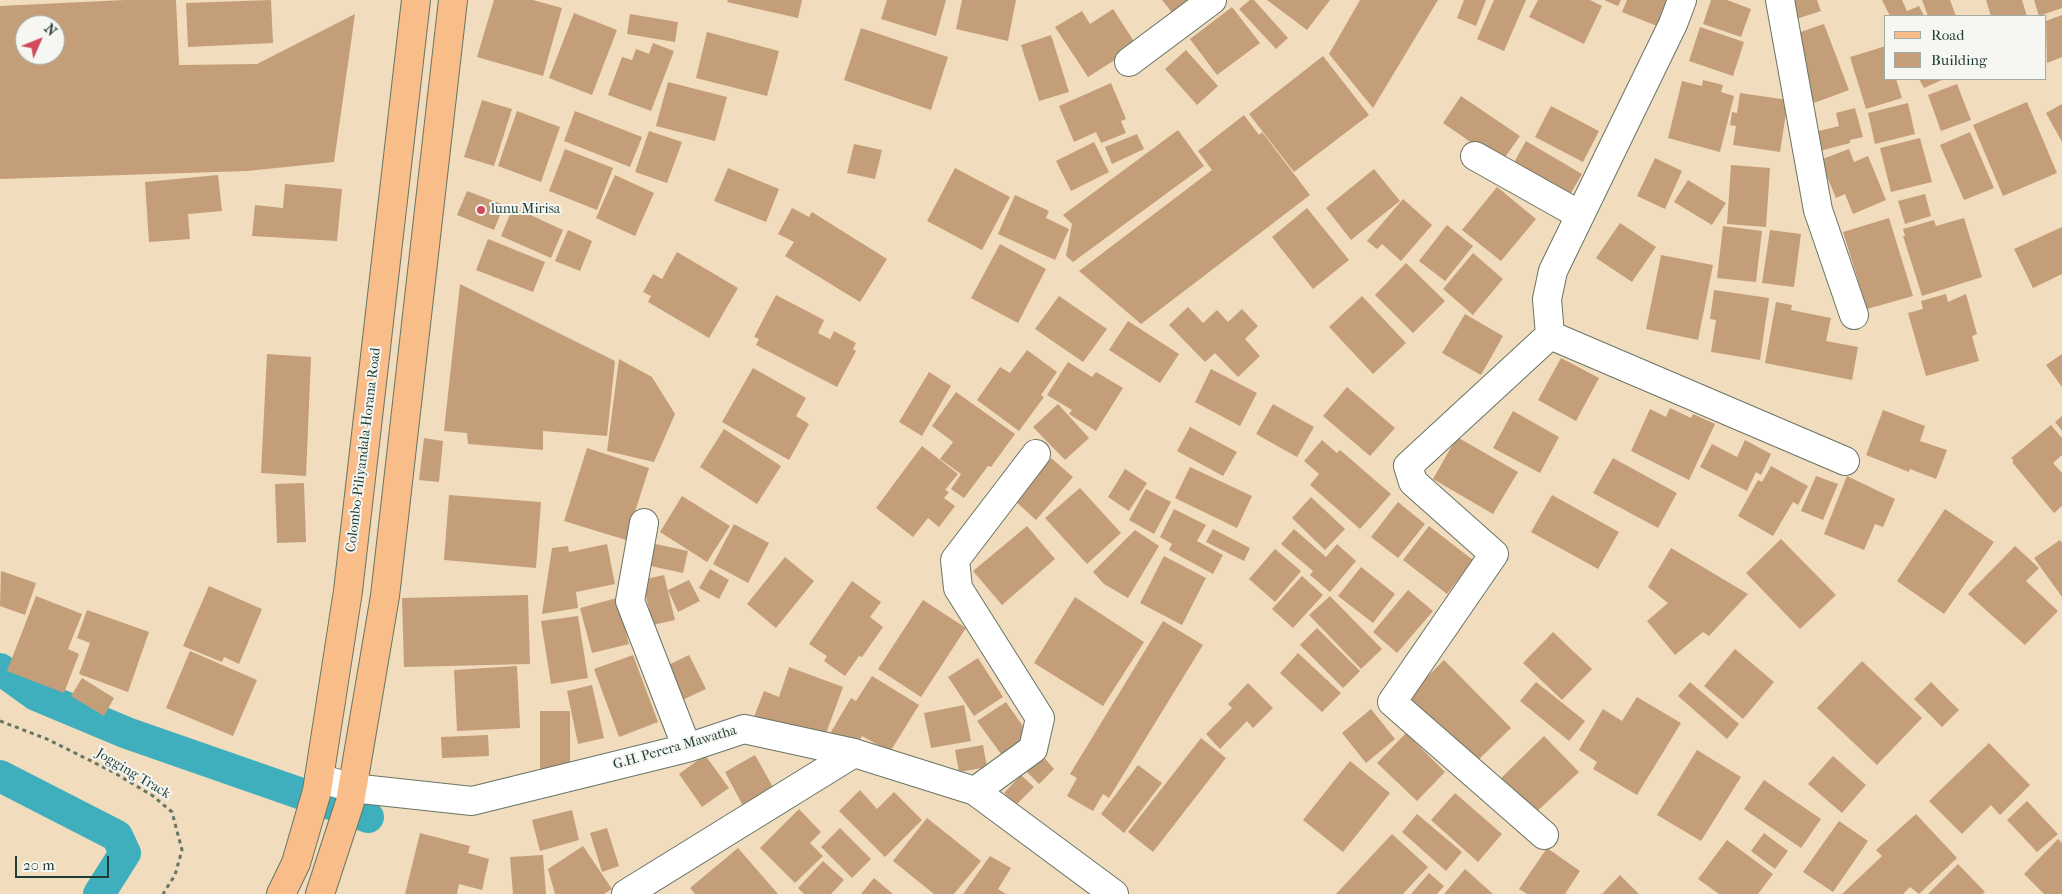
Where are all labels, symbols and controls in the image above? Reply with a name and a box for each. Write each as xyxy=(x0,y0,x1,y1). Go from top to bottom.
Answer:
north arrow xyxy=(15,15,65,65)
legend xyxy=(1884,15,2047,80)
text: N xyxy=(41,20,60,40)
text: Road xyxy=(1931,26,1964,44)
text: Building xyxy=(1931,51,1987,69)
place label: lunu Mirisa xyxy=(491,202,560,218)
marker: lunu Mirisa xyxy=(475,204,487,216)
street label: Colombo-Piliyandala-Horana Road xyxy=(343,347,385,553)
street label: G.H. Perera Mawatha xyxy=(611,722,739,774)
street label: Jogging Track xyxy=(93,745,173,803)
scale bar xyxy=(18,846,111,878)
text: 20 m xyxy=(23,856,55,874)

